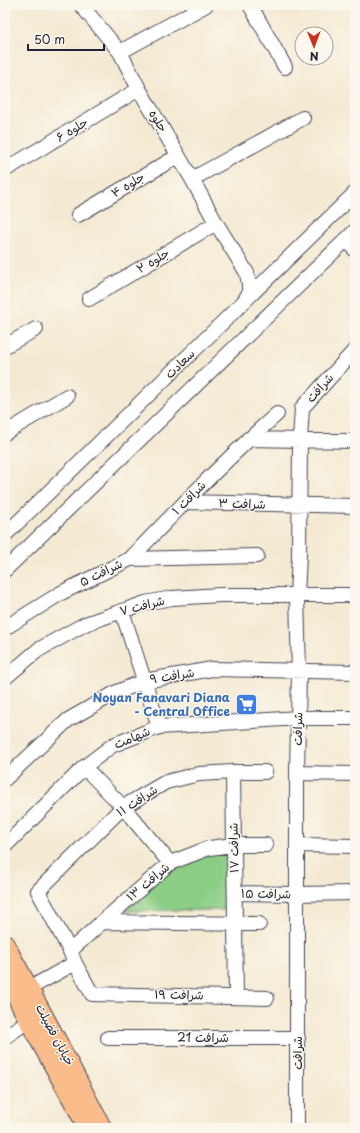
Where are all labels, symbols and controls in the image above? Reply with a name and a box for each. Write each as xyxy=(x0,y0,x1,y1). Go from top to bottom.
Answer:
scale bar xyxy=(28,26,104,52)
north arrow xyxy=(294,26,334,66)
text: 50 m xyxy=(34,30,65,48)
text: N xyxy=(309,48,319,65)
street label: جلوه xyxy=(145,106,173,135)
street label: جلوه ۶ xyxy=(52,113,91,146)
street label: جلوه ۴ xyxy=(107,167,148,201)
street label: جلوه ۲ xyxy=(133,243,172,277)
street label: سعادت xyxy=(160,344,198,382)
street label: شرافت xyxy=(301,369,337,406)
street label: شرافت ۱ xyxy=(167,476,209,518)
street label: شرافت ۳ xyxy=(218,493,266,513)
street label: شرافت ۵ xyxy=(76,554,125,590)
street label: شرافت ۷ xyxy=(117,591,166,619)
street label: شرافت ۹ xyxy=(148,663,195,687)
place label: Noyan Fanavari Diana - Central Office xyxy=(93,688,230,720)
supermarket icon: Noyan Fanavari Diana - Central Office xyxy=(233,692,259,718)
street label: شرافت xyxy=(288,712,306,746)
street label: شهامت xyxy=(111,721,153,753)
street label: شرافت ۱۱ xyxy=(112,780,161,820)
street label: شرافت ۱۷ xyxy=(224,823,242,873)
street label: شرافت ۱۳ xyxy=(122,858,173,905)
street label: شرافت ۱۵ xyxy=(241,884,291,902)
street label: شرافت ۱۹ xyxy=(154,985,204,1003)
street label: خیابان فضیلت xyxy=(32,1000,80,1069)
street label: شرافت 21 xyxy=(177,1028,229,1046)
street label: شرافت xyxy=(288,1036,306,1070)

